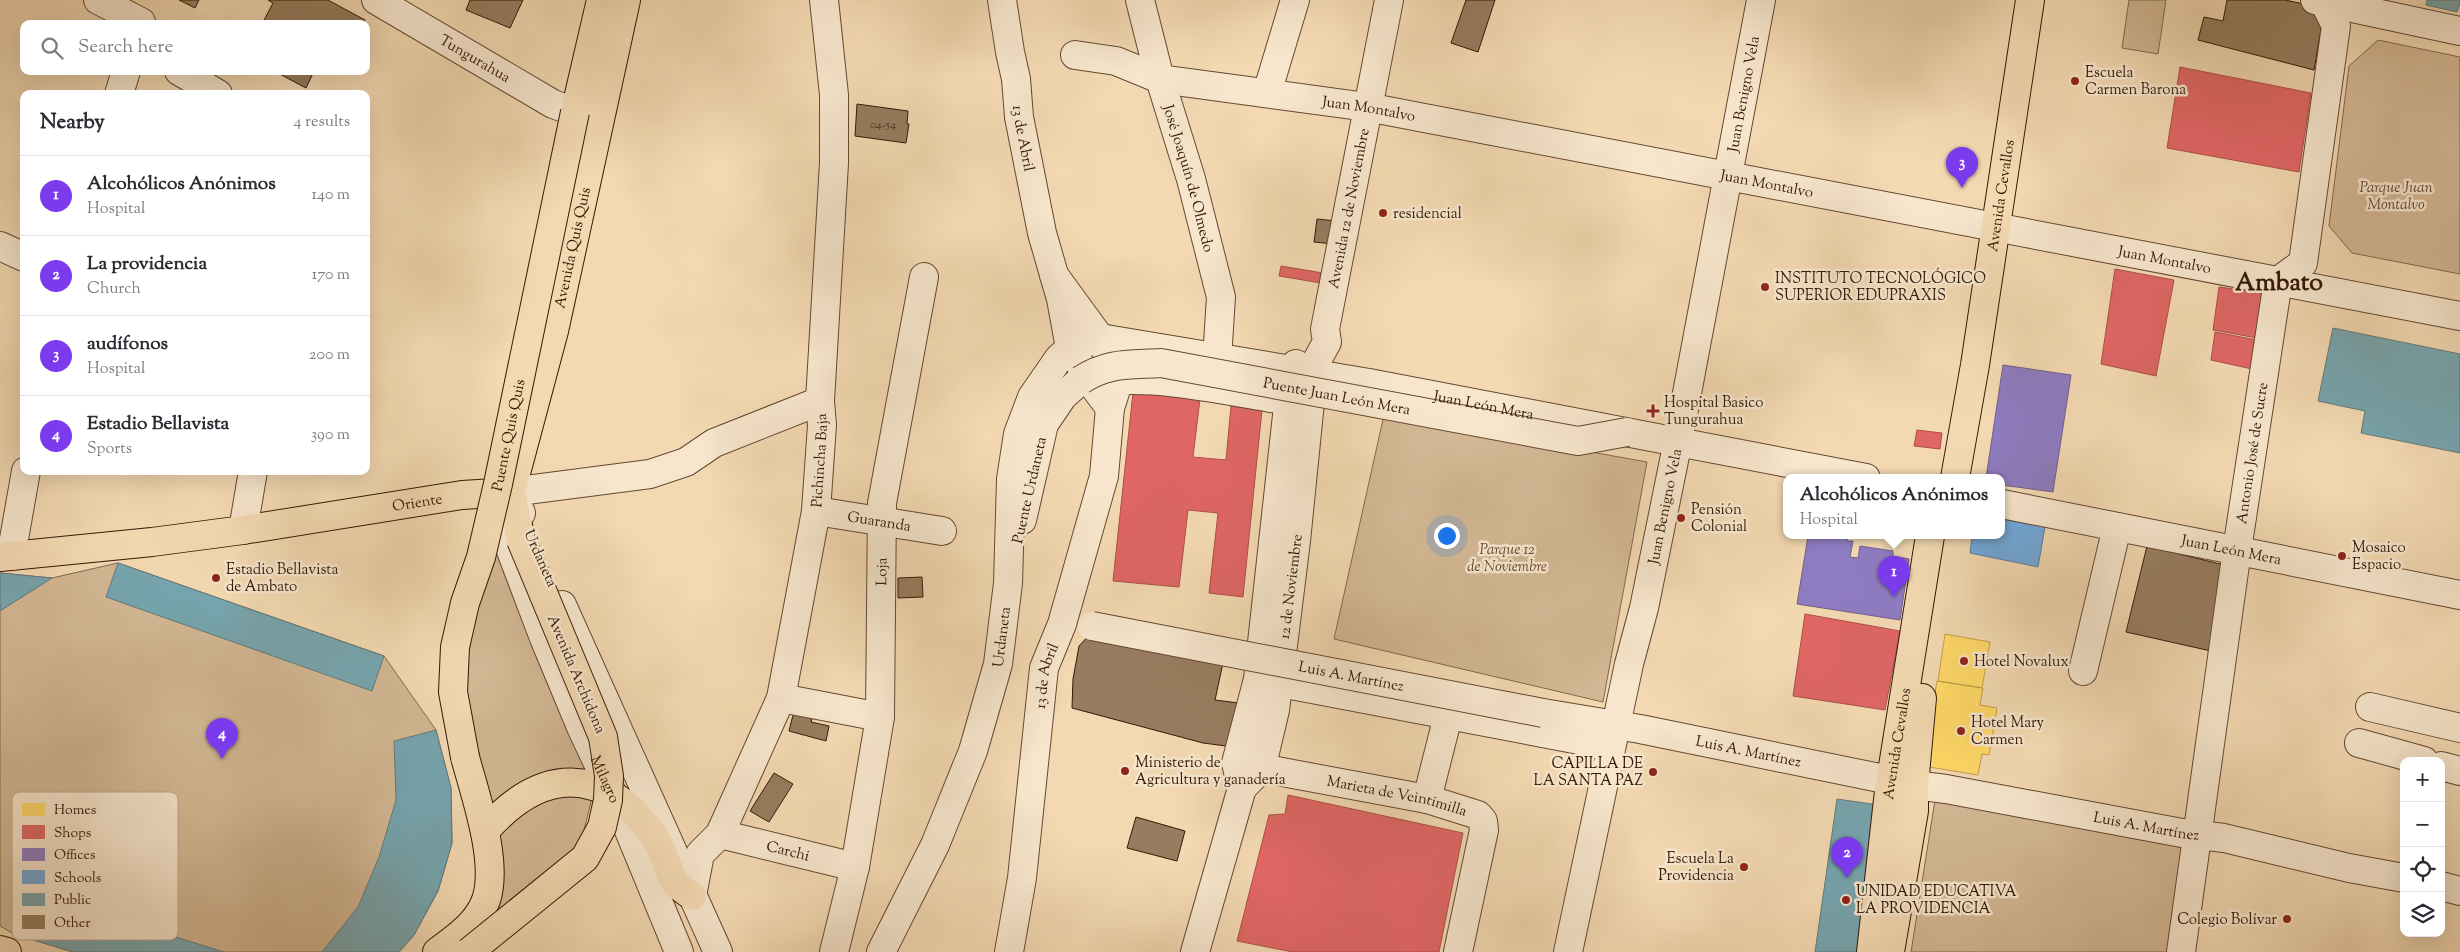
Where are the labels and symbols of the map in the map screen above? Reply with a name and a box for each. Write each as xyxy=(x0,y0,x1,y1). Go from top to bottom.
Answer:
street label: Tungurahua xyxy=(435,30,514,89)
street label: Juan Benigno Vela xyxy=(1723,34,1766,155)
place label: Escuela Carmen Barona xyxy=(2085,63,2186,101)
marker: Escuela Carmen Barona xyxy=(2069,75,2081,87)
street label: Juan Montalvo xyxy=(1320,92,1417,128)
street label: José Joaquín de Olmedo xyxy=(1156,101,1218,255)
street label: 13 de Abril xyxy=(1006,104,1039,174)
house number: 04-54 xyxy=(870,116,896,134)
street label: Avenida 12 de Noviembre xyxy=(1324,127,1376,291)
street label: Avenida Cevallos xyxy=(1983,138,2021,253)
pin: 3 xyxy=(1946,147,1978,188)
street label: Juan Montalvo xyxy=(1717,166,1815,204)
park label: Parque Juan Montalvo xyxy=(2359,178,2433,216)
street label: Avenida Quis Quis xyxy=(550,185,597,311)
place label: residencial xyxy=(1393,204,1462,225)
marker: residencial xyxy=(1377,207,1389,219)
street label: Juan Montalvo xyxy=(2115,242,2213,280)
district label: Ambato xyxy=(2235,266,2323,302)
place label: INSTITUTO TECNOLÓGICO SUPERIOR EDUPRAXIS xyxy=(1775,267,1986,307)
marker: INSTITUTO TECNOLÓGICO SUPERIOR EDUPRAXIS xyxy=(1759,281,1771,293)
street label: Puente Juan León Mera xyxy=(1261,373,1412,421)
street label: Puente Quis Quis xyxy=(488,377,531,493)
street label: Antonio José de Sucre xyxy=(2232,381,2274,525)
street label: Juan León Mera xyxy=(1431,386,1535,426)
place label: Hospital Basico Tungurahua xyxy=(1664,393,1763,431)
marker: Hospital Basico Tungurahua xyxy=(1646,404,1660,418)
street label: Pichincha Baja xyxy=(807,413,834,508)
street label: Puente Urdaneta xyxy=(1008,435,1053,546)
street label: Juan Benigno Vela xyxy=(1644,447,1688,567)
street label: Oriente xyxy=(391,489,444,518)
place label: Pensión Colonial xyxy=(1691,500,1747,538)
street label: Guaranda xyxy=(846,507,912,538)
marker: Pensión Colonial xyxy=(1675,512,1687,524)
your location xyxy=(1434,523,1460,549)
street label: Urdaneta xyxy=(518,527,562,591)
street label: Juan León Mera xyxy=(2178,531,2283,571)
street label: 12 de Noviembre xyxy=(1275,533,1309,640)
place label: Mosaico Espacio xyxy=(2352,538,2406,576)
park label: Parque 12 de Noviembre xyxy=(1467,540,1547,578)
marker: Mosaico Espacio xyxy=(2336,550,2348,562)
pin: 1 xyxy=(1878,556,1910,597)
street label: Loja xyxy=(872,557,893,586)
place label: Estadio Bellavista de Ambato xyxy=(226,560,338,598)
marker: Estadio Bellavista de Ambato xyxy=(210,572,222,584)
street label: Urdaneta xyxy=(989,606,1017,669)
street label: Avenida Archidona xyxy=(541,612,610,737)
street label: 13 de Abril xyxy=(1031,640,1065,710)
place label: Hotel Novalux xyxy=(1974,652,2069,673)
marker: Hotel Novalux xyxy=(1958,655,1970,667)
street label: Luis A. Martínez xyxy=(1296,657,1406,698)
street label: Avenida Cevallos xyxy=(1879,686,1917,801)
place label: Hotel Mary Carmen xyxy=(1971,713,2045,751)
pin: 4 xyxy=(206,718,238,759)
marker: Hotel Mary Carmen xyxy=(1955,725,1967,737)
street label: Luis A. Martínez xyxy=(1694,732,1803,774)
street label: Milagro xyxy=(584,753,624,807)
place label: Ministerio de Agricultura y ganadería xyxy=(1135,753,1286,791)
place label: CAPILLA DE LA SANTA PAZ xyxy=(1534,754,1644,792)
marker: Ministerio de Agricultura y ganadería xyxy=(1119,765,1131,777)
marker: CAPILLA DE LA SANTA PAZ xyxy=(1647,766,1659,778)
street label: Marieta de Veintimilla xyxy=(1325,772,1469,823)
legend xyxy=(12,792,178,940)
text: Homes xyxy=(54,801,96,821)
street label: Luis A. Martínez xyxy=(2091,808,2201,847)
text: Shops xyxy=(54,824,91,844)
street label: Carchi xyxy=(764,837,812,868)
pin: 2 xyxy=(1831,837,1863,878)
text: Offices xyxy=(54,846,96,866)
place label: Escuela La Providencia xyxy=(1658,849,1734,887)
marker: Escuela La Providencia xyxy=(1738,861,1750,873)
text: Schools xyxy=(54,869,101,889)
place label: UNIDAD EDUCATIVA LA PROVIDENCIA xyxy=(1856,882,2017,920)
text: Public xyxy=(54,891,91,911)
marker: UNIDAD EDUCATIVA LA PROVIDENCIA xyxy=(1840,894,1852,906)
place label: Colegio Bolívar xyxy=(2177,910,2277,931)
marker: Colegio Bolívar xyxy=(2281,913,2293,925)
text: Other xyxy=(54,914,91,934)

